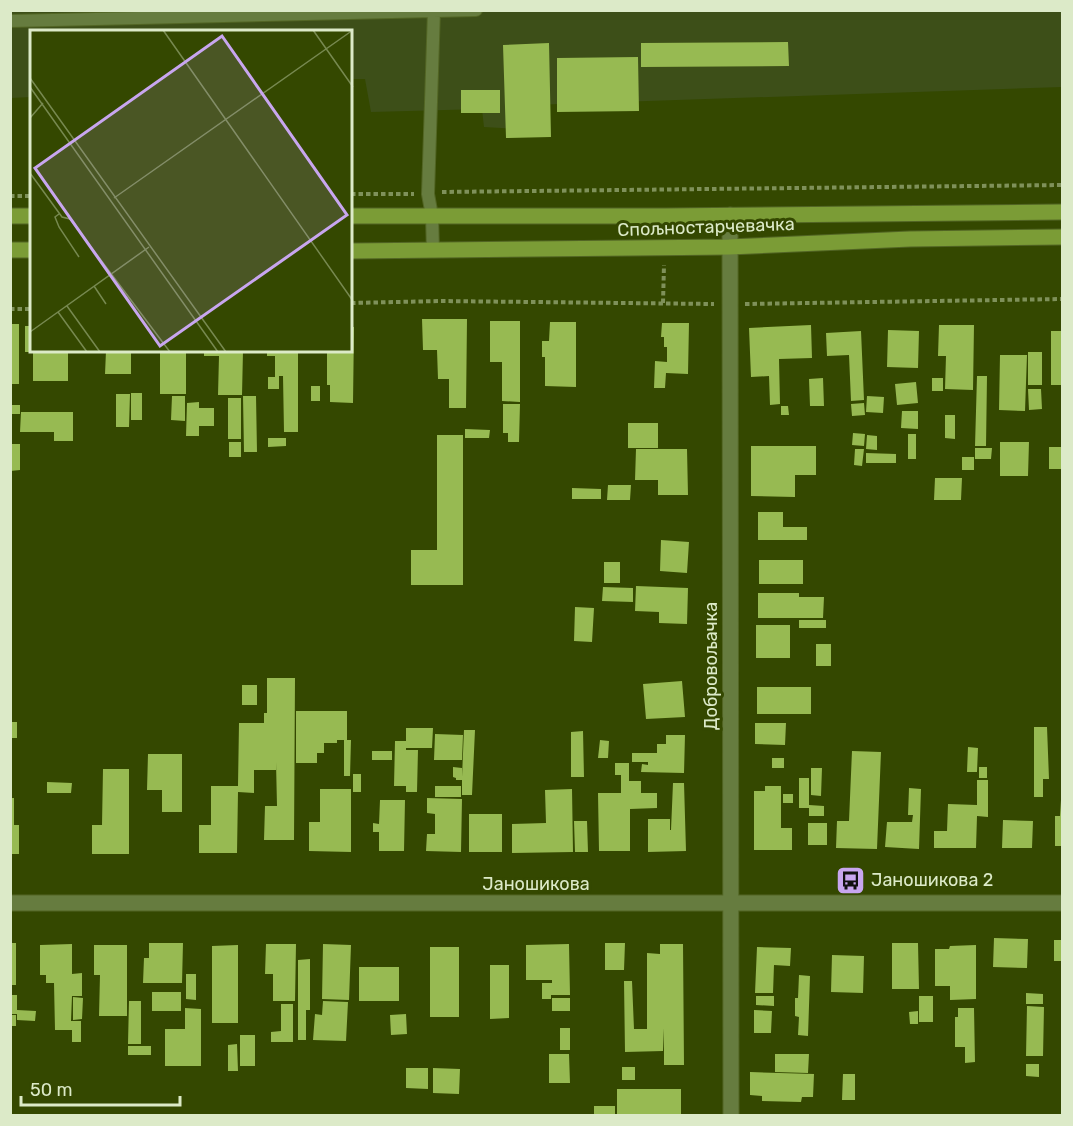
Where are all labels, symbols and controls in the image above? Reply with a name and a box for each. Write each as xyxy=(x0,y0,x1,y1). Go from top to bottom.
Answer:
inset map xyxy=(30,30,352,352)
street label: Спољностарчевачка xyxy=(617,213,795,241)
street label: Добровољачка xyxy=(700,602,722,730)
bus stop icon: Јаношикова 2 xyxy=(834,864,866,896)
place label: Јаношикова 2 xyxy=(871,869,993,891)
street label: Јаношикова xyxy=(482,873,590,895)
scale bar xyxy=(21,1069,180,1107)
text: 50 m xyxy=(30,1079,73,1101)

